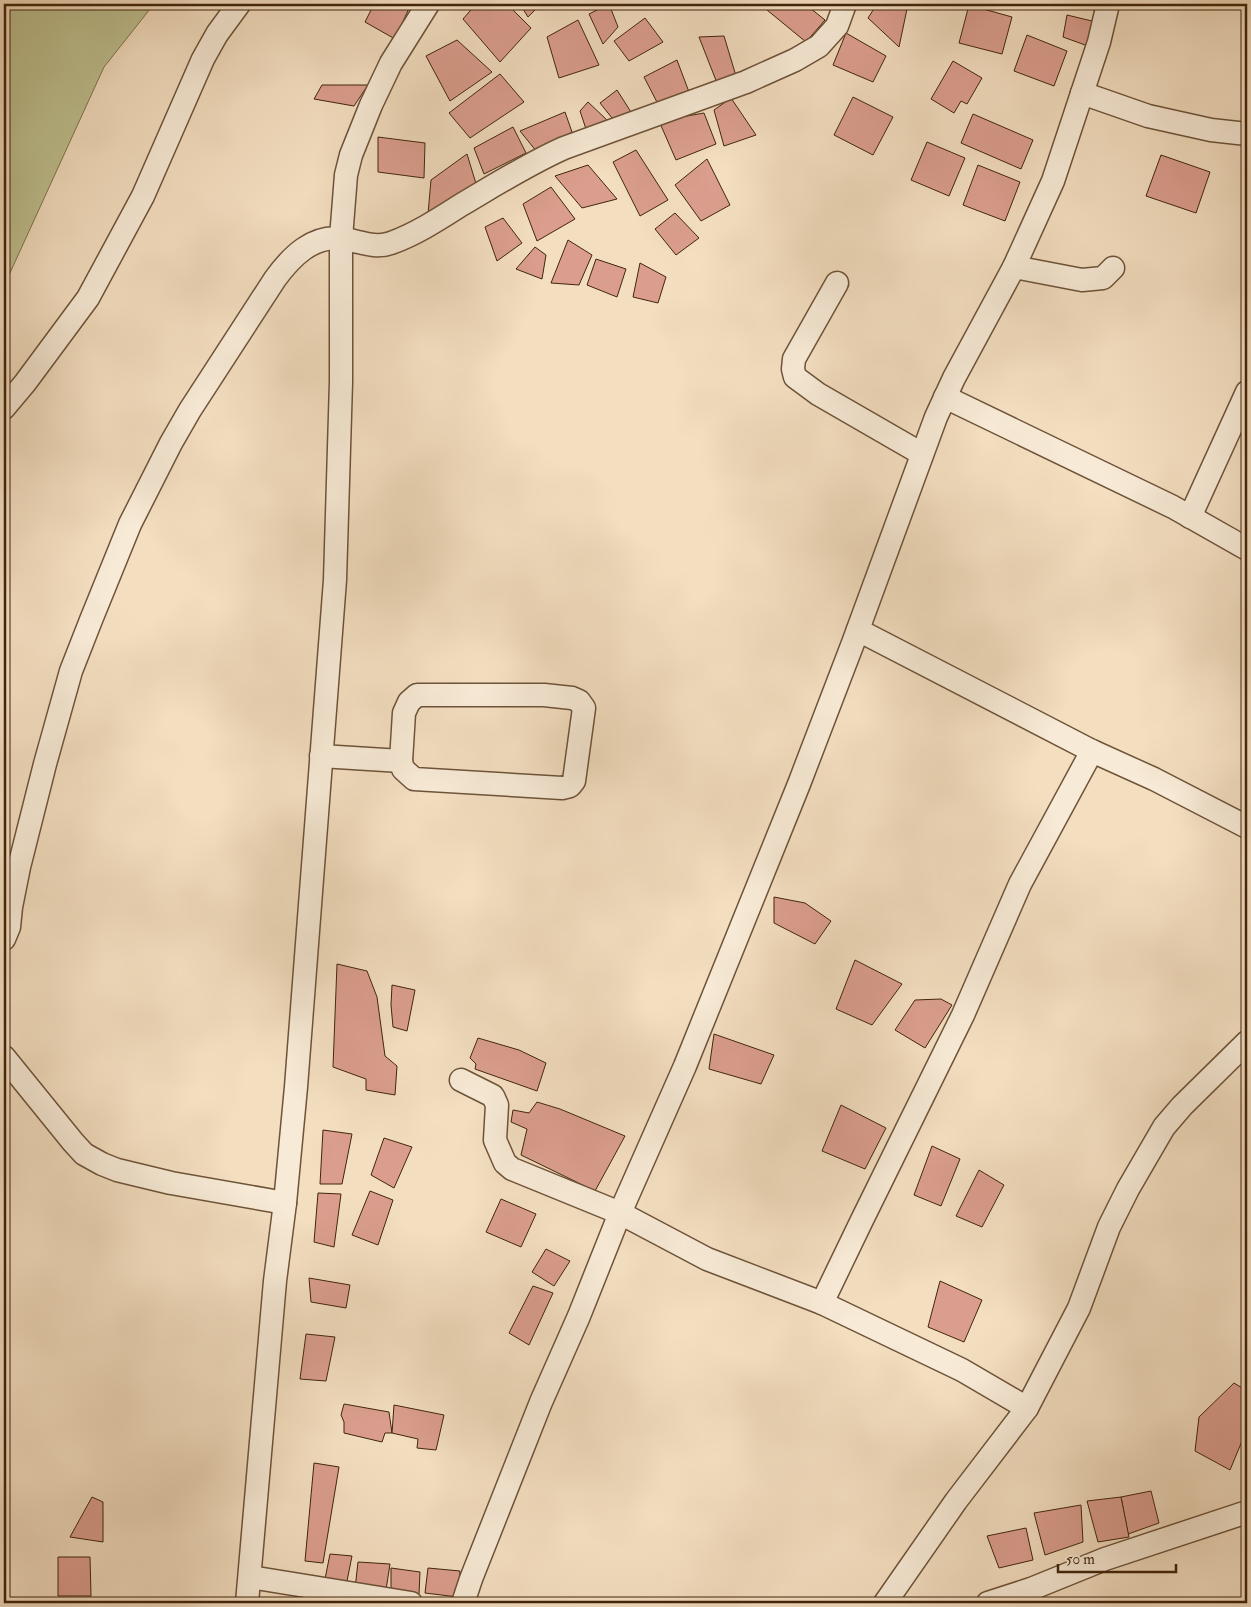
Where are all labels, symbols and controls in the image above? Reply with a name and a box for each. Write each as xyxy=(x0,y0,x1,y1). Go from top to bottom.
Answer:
scale bar xyxy=(1058,1542,1176,1574)
text: 50 m xyxy=(1066,1550,1095,1569)

